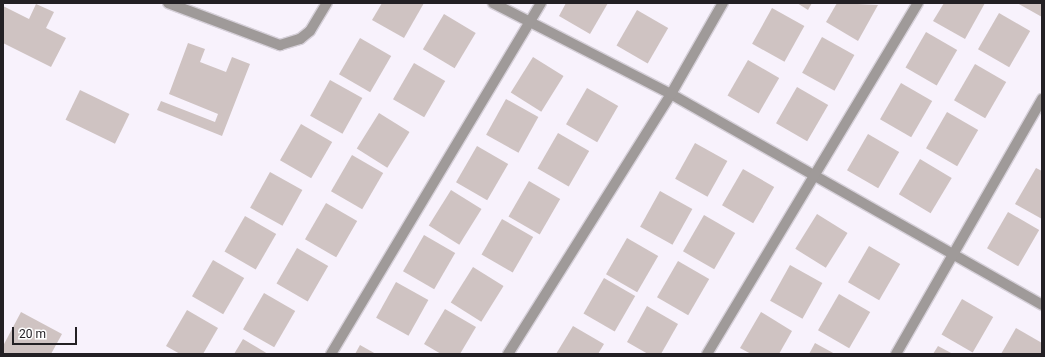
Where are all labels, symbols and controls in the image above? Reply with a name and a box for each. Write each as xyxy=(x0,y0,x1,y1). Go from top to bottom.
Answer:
scale bar xyxy=(14,319,79,345)
text: 20 m xyxy=(19,327,46,341)

